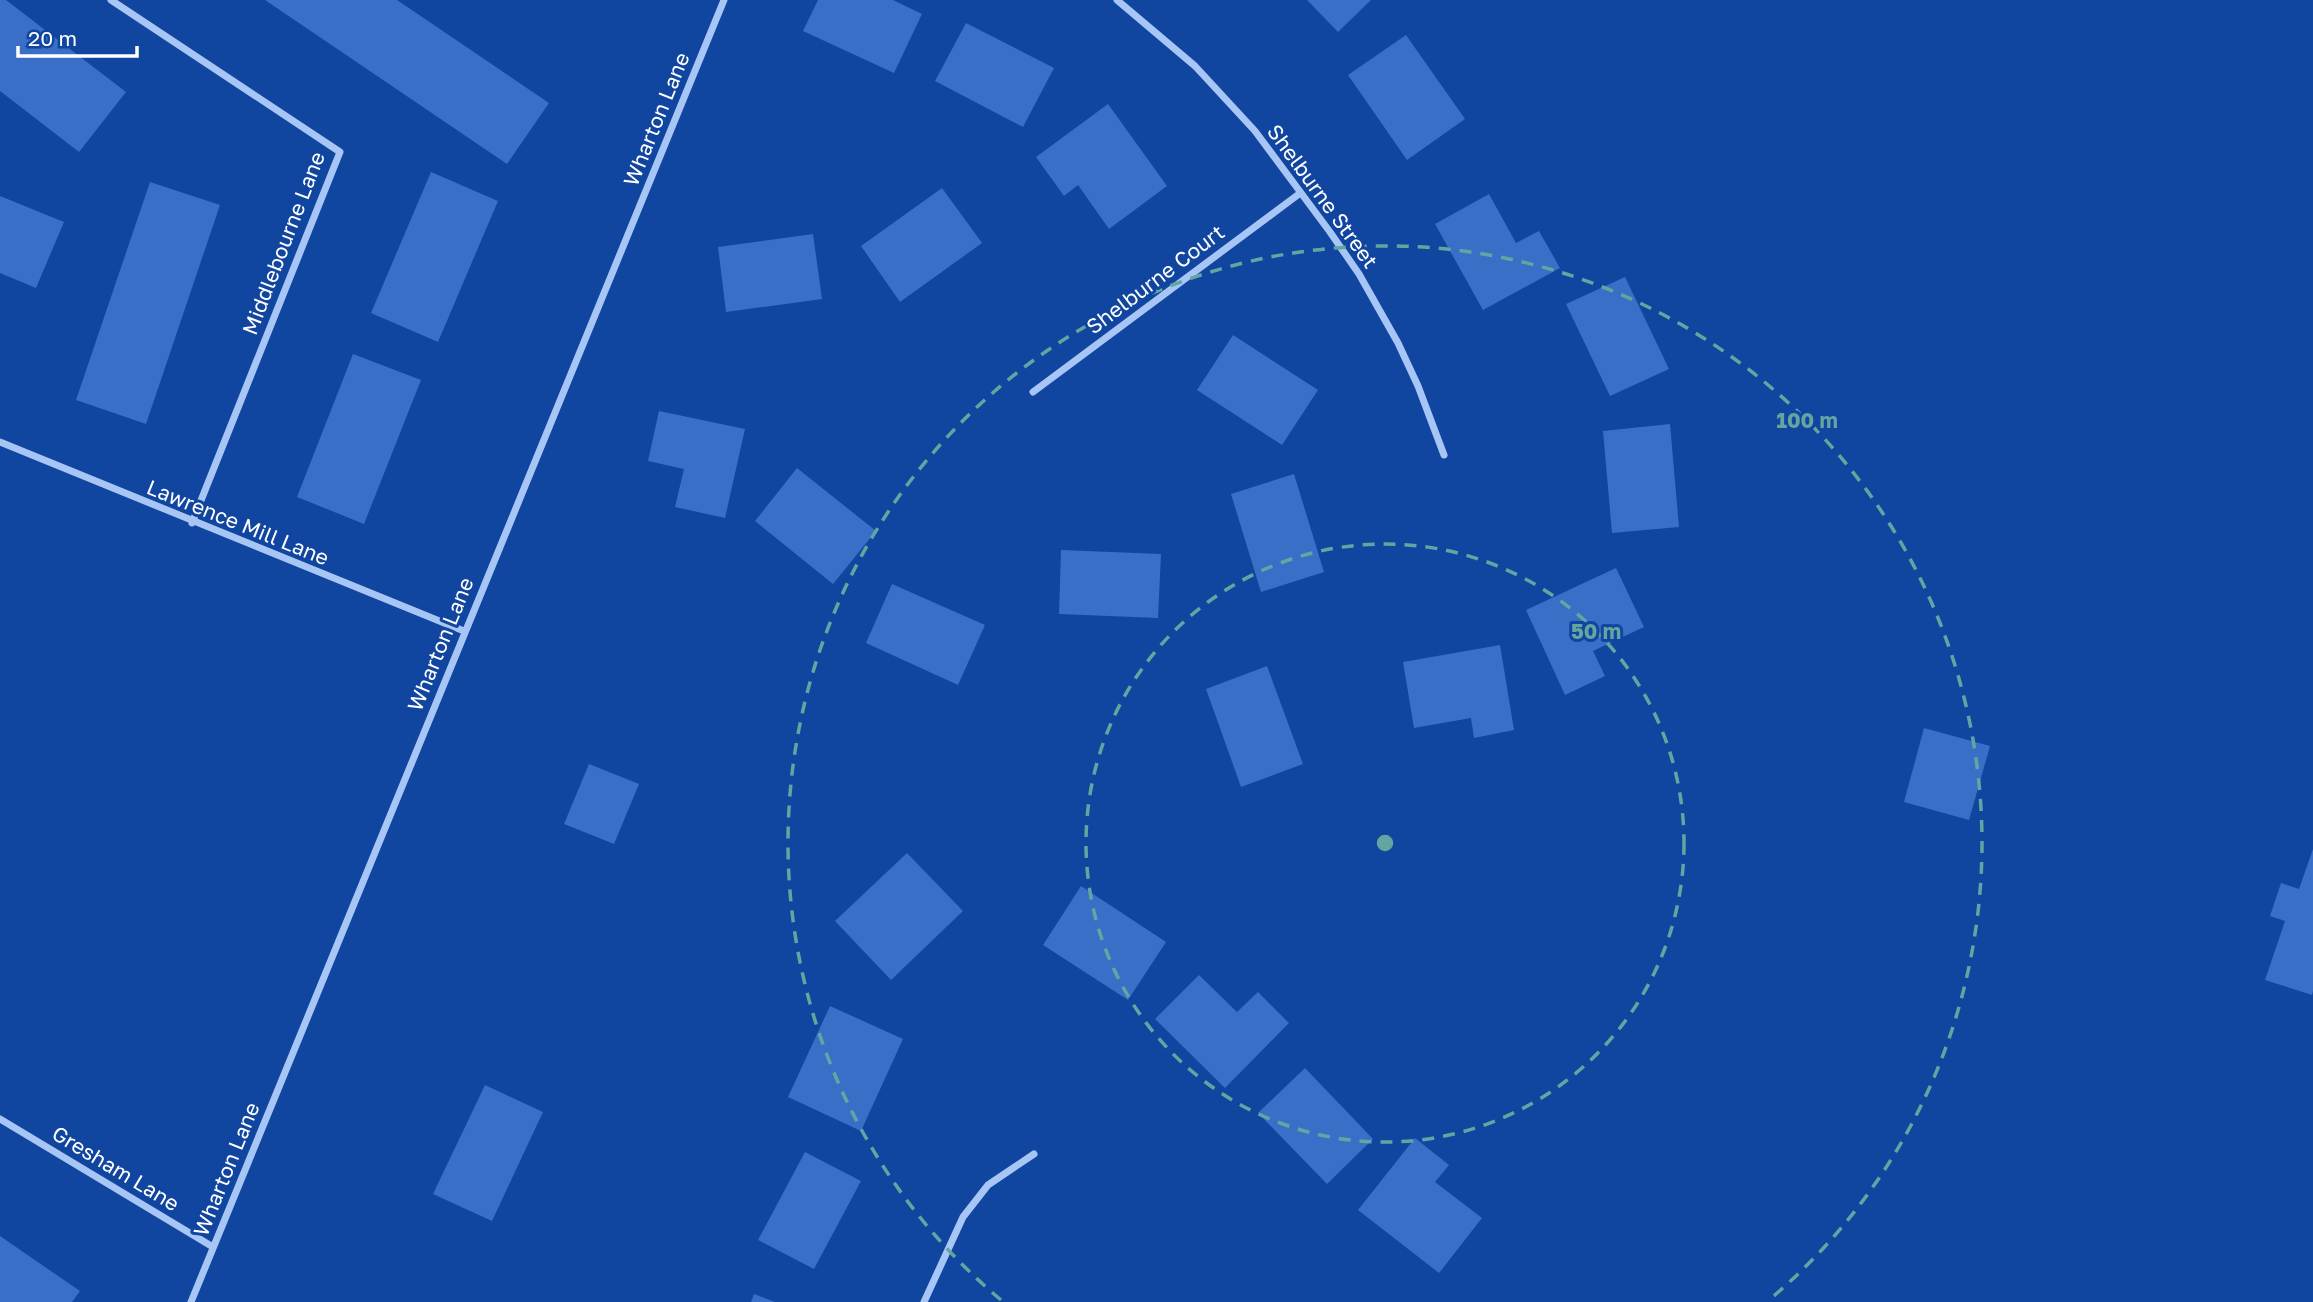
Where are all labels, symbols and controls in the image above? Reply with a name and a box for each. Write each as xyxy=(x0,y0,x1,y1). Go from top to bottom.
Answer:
scale bar xyxy=(18,14,136,58)
text: 20 m xyxy=(28,25,77,51)
street label: Wharton Lane xyxy=(617,48,695,190)
street label: Shelburne Street xyxy=(1262,119,1384,273)
street label: Middlebourne Lane xyxy=(236,148,330,338)
street label: Shelburne Court xyxy=(1081,219,1229,339)
text: 100 m xyxy=(1776,407,1838,433)
street label: Lawrence Mill Lane xyxy=(143,474,333,570)
street label: Wharton Lane xyxy=(401,573,479,715)
text: 50 m xyxy=(1571,618,1621,644)
centre of rings xyxy=(1373,831,1397,855)
street label: Wharton Lane xyxy=(187,1098,265,1240)
street label: Gresham Lane xyxy=(48,1120,184,1216)

